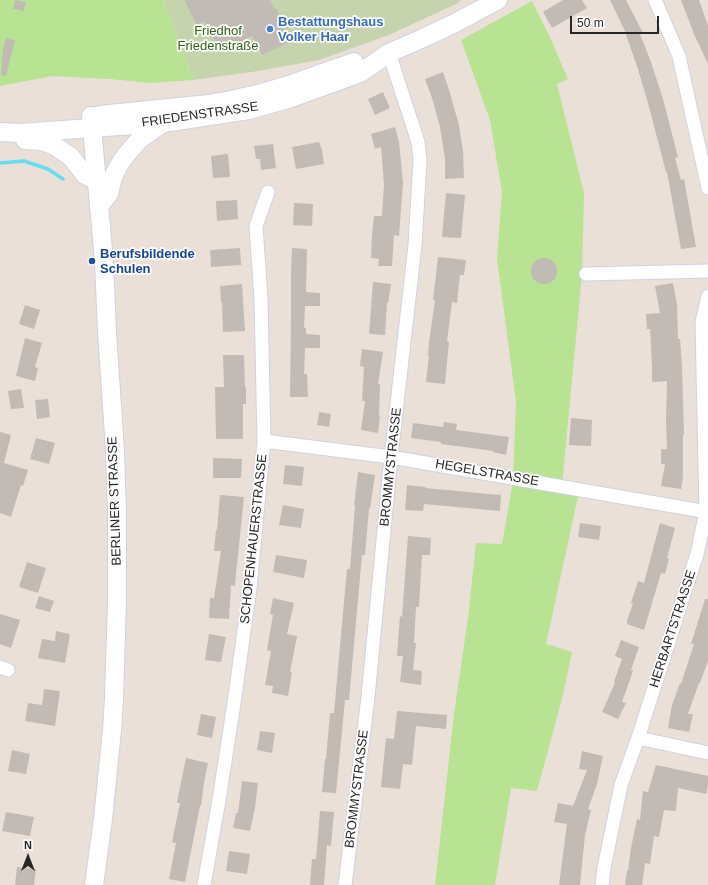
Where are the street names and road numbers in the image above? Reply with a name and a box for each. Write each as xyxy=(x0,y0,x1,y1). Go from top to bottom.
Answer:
street label: FRIEDENSTRASSE xyxy=(141,99,259,131)
street label: BROMMYSTRASSE xyxy=(377,407,405,527)
street label: BERLINER STRASSE xyxy=(105,436,125,566)
street label: SCHOPENHAUERSTRASSE xyxy=(237,453,271,625)
street label: HEGELSTRASSE xyxy=(434,456,540,490)
street label: HERBARTSTRASSE xyxy=(647,568,699,690)
street label: BROMMYSTRASSE xyxy=(342,729,372,849)

